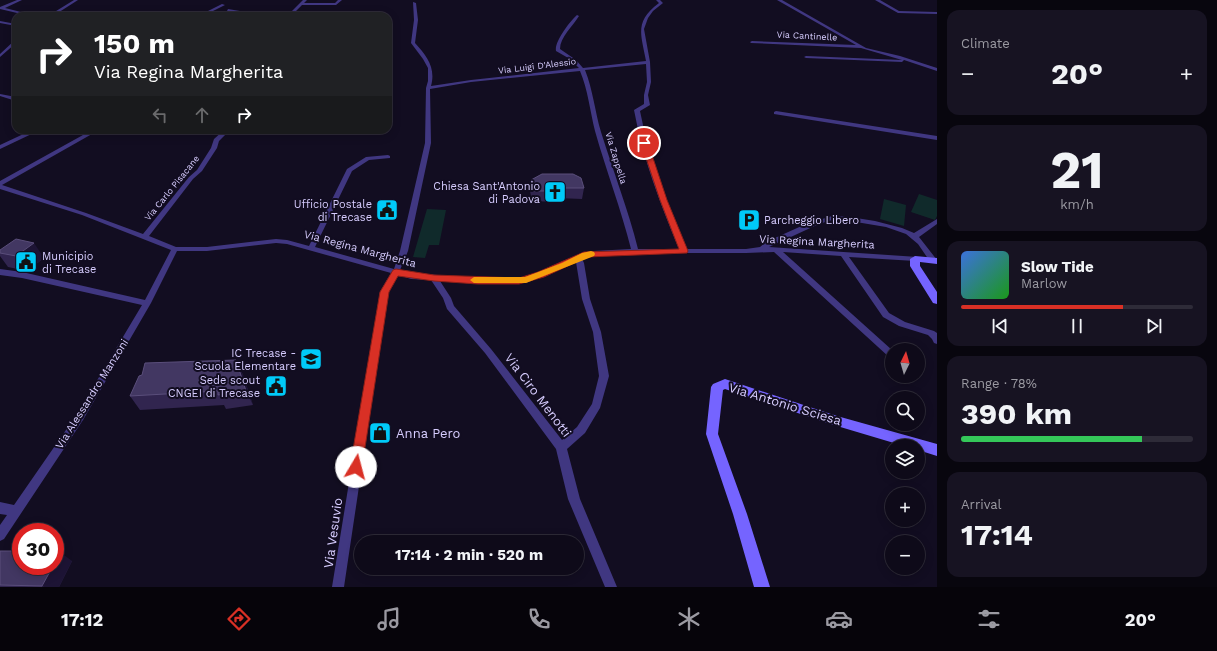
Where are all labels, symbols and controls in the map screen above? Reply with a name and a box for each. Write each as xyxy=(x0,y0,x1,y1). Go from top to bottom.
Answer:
text: 150 m xyxy=(94,27,175,60)
icon: right xyxy=(28,28,80,80)
street label: Via Cantinelle xyxy=(776,29,838,43)
text: Climate xyxy=(961,36,1010,51)
street label: Via Luigi D'Alessio xyxy=(497,56,577,76)
text: 20° xyxy=(1051,56,1103,91)
text: Via Regina Margherita xyxy=(94,61,283,82)
text: − xyxy=(961,61,974,86)
text: + xyxy=(1180,61,1193,86)
icon: left xyxy=(149,104,171,126)
icon: ahead xyxy=(191,104,213,126)
icon: right xyxy=(233,104,255,126)
pin xyxy=(627,126,661,160)
street label: Via Zappella xyxy=(603,131,629,185)
icon: arrive xyxy=(633,132,655,154)
text: 21 xyxy=(1050,140,1104,201)
street label: Via Carlo Pisacane xyxy=(143,153,201,223)
church icon: Chiesa Sant'Antonio di Padova xyxy=(542,179,568,205)
place label: Chiesa Sant'Antonio di Padova xyxy=(433,180,540,206)
public building icon: Ufficio Postale di Trecase xyxy=(374,197,400,223)
text: km/h xyxy=(1060,197,1094,212)
place label: Ufficio Postale di Trecase xyxy=(294,198,372,224)
parking icon: Parcheggio Libero xyxy=(736,207,762,233)
place label: Parcheggio Libero xyxy=(764,214,859,227)
street label: Via Regina Margherita xyxy=(302,228,418,270)
street label: Via Regina Margherita xyxy=(759,232,875,252)
public building icon: Municipio di Trecase xyxy=(13,249,39,275)
place label: Municipio di Trecase xyxy=(42,250,96,276)
text: Slow Tide xyxy=(1021,258,1094,276)
text: Marlow xyxy=(1021,276,1067,291)
icon: previous xyxy=(989,315,1011,337)
icon: pause xyxy=(1066,315,1088,337)
icon: next xyxy=(1143,315,1165,337)
street label: Via Alessandro Manzoni xyxy=(53,337,131,451)
north arrow xyxy=(885,343,925,383)
map controls xyxy=(885,343,925,575)
school or university icon: IC Trecase - Scuola Elementare xyxy=(298,346,324,372)
place label: IC Trecase - Scuola Elementare xyxy=(195,347,296,373)
street label: Via Ciro Menotti xyxy=(502,350,574,440)
public building icon: Sede scout CNGEI di Trecase xyxy=(263,373,289,399)
place label: Sede scout CNGEI di Trecase xyxy=(168,374,260,400)
text: Range · 78% xyxy=(961,376,1037,391)
street label: Via Antonio Sciesa xyxy=(727,380,844,428)
button: search xyxy=(885,391,925,431)
text: 390 km xyxy=(961,396,1072,431)
shop icon: Anna Pero xyxy=(367,420,393,446)
place label: Anna Pero xyxy=(396,426,461,441)
button: layers xyxy=(885,439,925,479)
position arrow xyxy=(335,446,377,488)
button: + xyxy=(885,487,925,527)
street label: Via Vesuvio xyxy=(321,497,345,569)
text: Arrival xyxy=(961,497,1002,512)
text: 17:14 xyxy=(961,517,1033,552)
speed limit sign: 30 xyxy=(12,523,64,575)
button: − xyxy=(885,535,925,575)
text: 17:14 · 2 min · 520 m xyxy=(395,546,543,564)
icon: directions xyxy=(225,605,253,633)
icon: music xyxy=(375,605,403,633)
icon: phone xyxy=(525,605,553,633)
icon: climate xyxy=(675,605,703,633)
icon: car xyxy=(825,605,853,633)
icon: filters xyxy=(975,605,1003,633)
text: 17:12 xyxy=(61,609,103,630)
text: 20° xyxy=(1125,609,1156,630)

